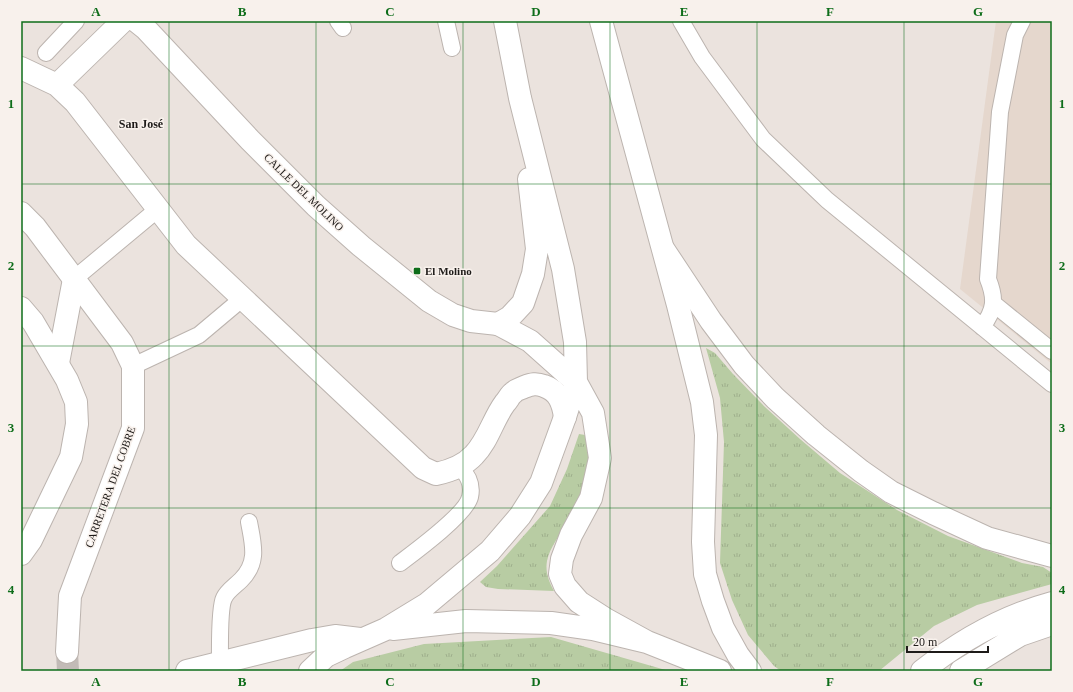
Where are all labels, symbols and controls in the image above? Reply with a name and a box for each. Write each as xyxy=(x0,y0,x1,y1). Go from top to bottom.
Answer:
text: A xyxy=(91,4,101,19)
text: B xyxy=(238,4,247,19)
text: C xyxy=(385,4,395,19)
text: D xyxy=(531,4,541,19)
text: E xyxy=(680,4,688,19)
text: F xyxy=(826,4,834,19)
text: G xyxy=(973,4,983,19)
text: 1 xyxy=(8,96,14,111)
text: 1 xyxy=(1059,96,1065,111)
district label: San José xyxy=(119,117,164,131)
street label: CALLE DEL MOLINO xyxy=(262,151,346,233)
text: 2 xyxy=(8,258,14,273)
text: 2 xyxy=(1059,258,1065,273)
place label: El Molino xyxy=(425,265,472,277)
marker: El Molino xyxy=(412,266,422,276)
text: 3 xyxy=(8,420,15,435)
text: 3 xyxy=(1059,420,1066,435)
street label: CARRETERA DEL COBRE xyxy=(82,425,138,549)
text: 4 xyxy=(8,582,15,597)
text: 4 xyxy=(1059,582,1066,597)
scale bar xyxy=(907,628,988,654)
text: 20 m xyxy=(913,635,938,649)
text: A xyxy=(91,674,101,689)
text: B xyxy=(238,674,247,689)
text: C xyxy=(385,674,395,689)
text: D xyxy=(531,674,541,689)
text: E xyxy=(680,674,688,689)
text: F xyxy=(826,674,834,689)
text: G xyxy=(973,674,983,689)

